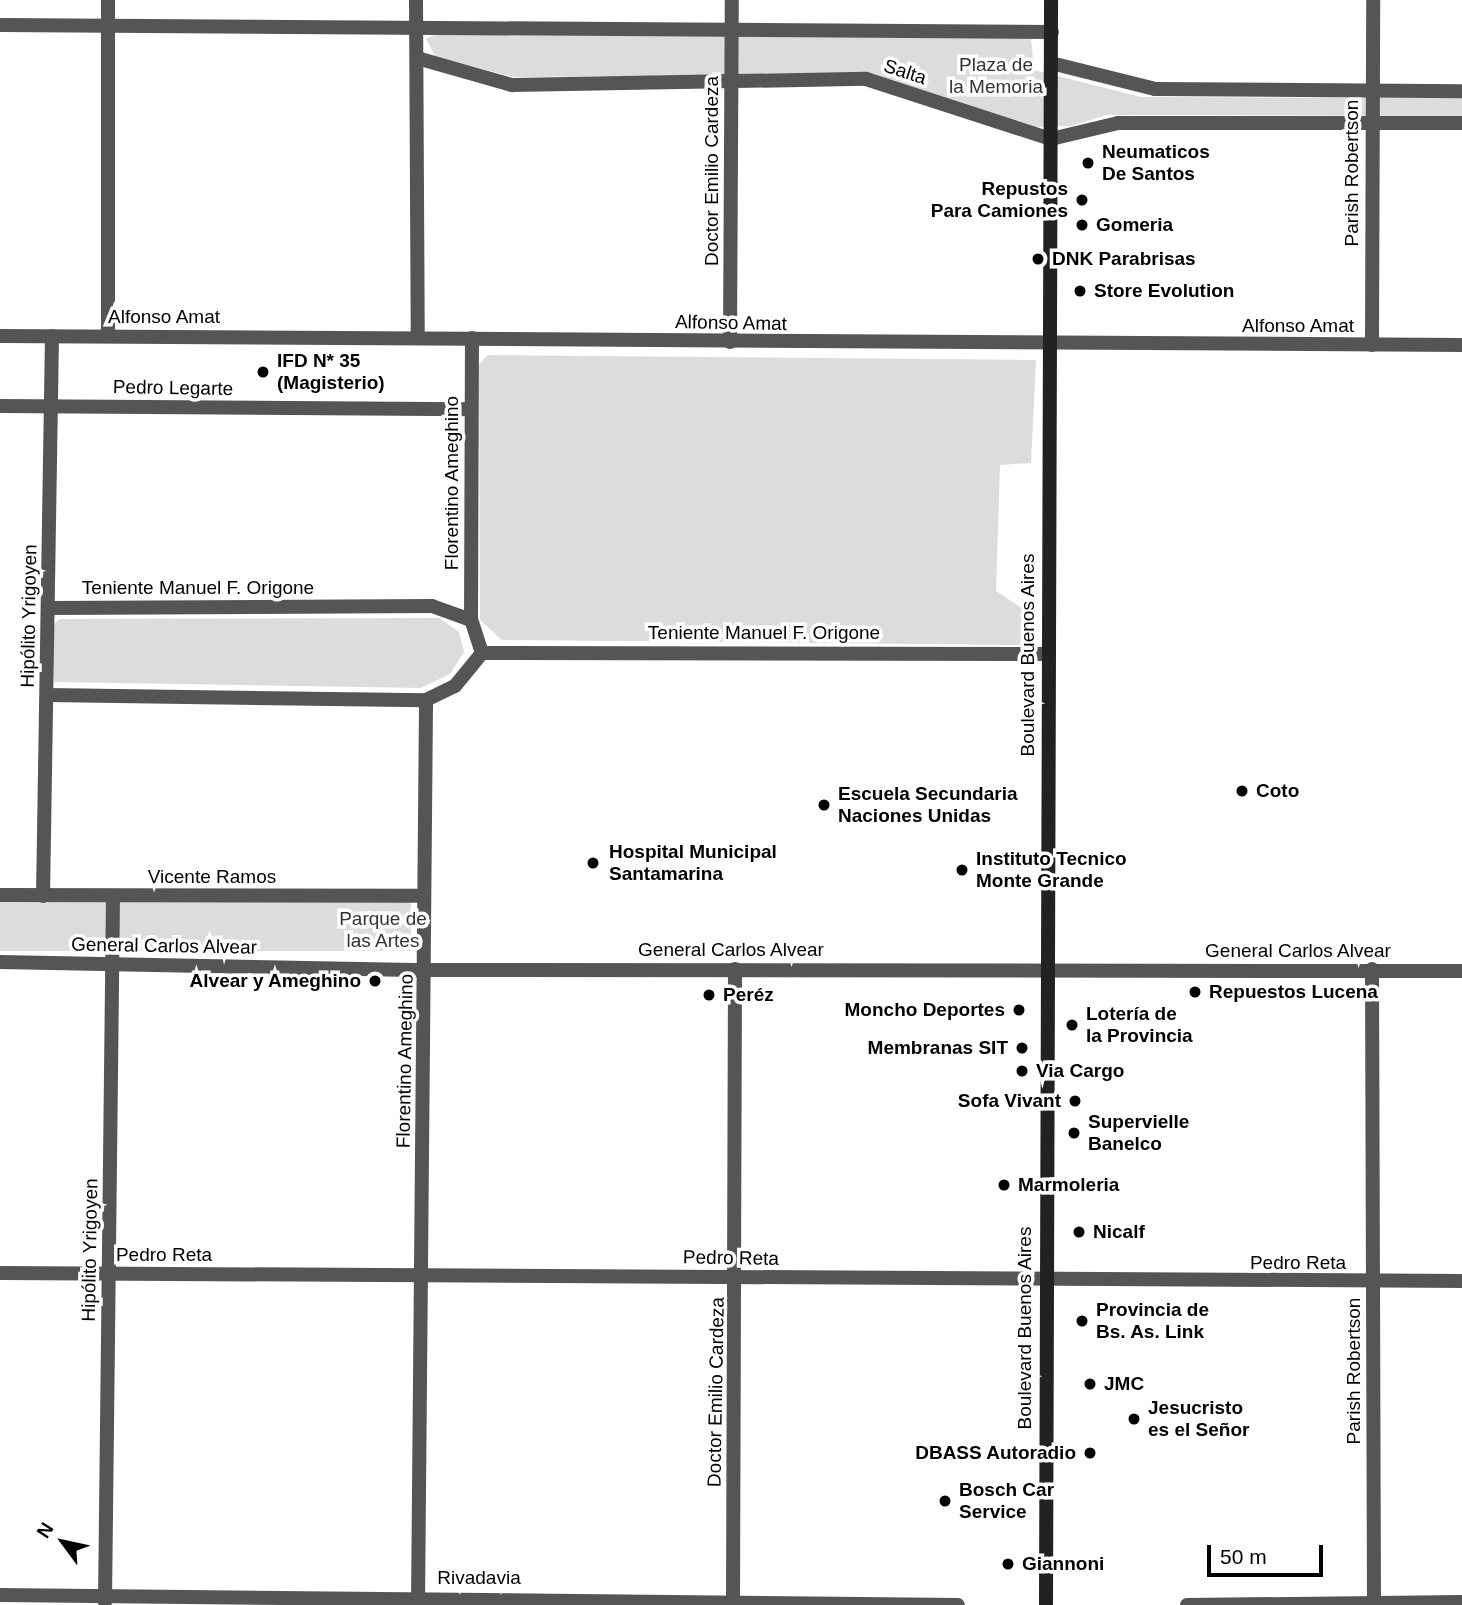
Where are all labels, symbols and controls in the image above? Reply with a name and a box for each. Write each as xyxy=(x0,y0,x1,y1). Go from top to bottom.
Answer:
street label: Salta xyxy=(881,54,929,90)
park label: Plaza de la Memoria xyxy=(949,54,1043,98)
street label: Doctor Emilio Cardeza xyxy=(701,76,723,266)
street label: Parish Robertson xyxy=(1341,100,1363,246)
place label: Neumaticos De Santos xyxy=(1102,141,1210,185)
marker: Neumaticos De Santos xyxy=(1080,155,1096,171)
place label: Repustos Para Camiones xyxy=(931,178,1068,222)
marker: Repustos Para Camiones xyxy=(1074,192,1090,208)
place label: Gomeria xyxy=(1096,214,1173,236)
marker: Gomeria xyxy=(1074,217,1090,233)
place label: DNK Parabrisas xyxy=(1052,248,1196,270)
marker: DNK Parabrisas xyxy=(1030,251,1046,267)
place label: Store Evolution xyxy=(1094,280,1234,302)
marker: Store Evolution xyxy=(1072,283,1088,299)
street label: Alfonso Amat xyxy=(108,306,220,328)
street label: Alfonso Amat xyxy=(674,311,788,335)
street label: Alfonso Amat xyxy=(1242,315,1354,337)
place label: IFD N* 35 (Magisterio) xyxy=(277,350,385,394)
marker: IFD N* 35 (Magisterio) xyxy=(255,364,271,380)
street label: Pedro Legarte xyxy=(113,376,233,400)
street label: Florentino Ameghino xyxy=(441,395,463,571)
street label: Hipólito Yrigoyen xyxy=(16,544,42,688)
street label: Boulevard Buenos Aires xyxy=(1017,553,1039,757)
street label: Teniente Manuel F. Origone xyxy=(82,577,314,599)
street label: Teniente Manuel F. Origone xyxy=(648,622,880,644)
place label: Coto xyxy=(1256,780,1299,802)
place label: Escuela Secundaria Naciones Unidas xyxy=(838,783,1018,827)
marker: Coto xyxy=(1234,783,1250,799)
marker: Escuela Secundaria Naciones Unidas xyxy=(816,797,832,813)
place label: Hospital Municipal Santamarina xyxy=(609,841,777,885)
place label: Instituto Tecnico Monte Grande xyxy=(976,848,1127,892)
marker: Hospital Municipal Santamarina xyxy=(583,853,603,873)
marker: Instituto Tecnico Monte Grande xyxy=(954,862,970,878)
street label: Vicente Ramos xyxy=(148,866,276,888)
park label: Parque de las Artes xyxy=(339,908,427,952)
street label: General Carlos Alvear xyxy=(70,933,258,959)
street label: General Carlos Alvear xyxy=(638,939,824,961)
street label: General Carlos Alvear xyxy=(1205,940,1391,962)
place label: Alvear y Ameghino xyxy=(189,970,361,992)
marker: Alvear y Ameghino xyxy=(367,973,383,989)
street label: Florentino Ameghino xyxy=(392,973,418,1149)
place label: Repuestos Lucena xyxy=(1209,981,1378,1003)
place label: Peréz xyxy=(723,984,774,1006)
marker: Repuestos Lucena xyxy=(1187,984,1203,1000)
marker: Peréz xyxy=(701,987,717,1003)
place label: Moncho Deportes xyxy=(845,999,1005,1021)
marker: Moncho Deportes xyxy=(1011,1002,1027,1018)
place label: Lotería de la Provincia xyxy=(1086,1003,1193,1047)
marker: Lotería de la Provincia xyxy=(1064,1017,1080,1033)
place label: Membranas SIT xyxy=(868,1037,1008,1059)
marker: Membranas SIT xyxy=(1014,1040,1030,1056)
place label: Via Cargo xyxy=(1036,1060,1124,1082)
marker: Via Cargo xyxy=(1014,1063,1030,1079)
place label: Sofa Vivant xyxy=(958,1090,1061,1112)
marker: Sofa Vivant xyxy=(1067,1093,1083,1109)
place label: Supervielle Banelco xyxy=(1088,1111,1189,1155)
marker: Supervielle Banelco xyxy=(1066,1125,1082,1141)
place label: Marmoleria xyxy=(1018,1174,1119,1196)
marker: Marmoleria xyxy=(996,1177,1012,1193)
street label: Hipólito Yrigoyen xyxy=(77,1178,103,1322)
place label: Nicalf xyxy=(1093,1221,1145,1243)
marker: Nicalf xyxy=(1071,1224,1087,1240)
street label: Boulevard Buenos Aires xyxy=(1014,1226,1036,1430)
street label: Pedro Reta xyxy=(116,1244,212,1266)
street label: Pedro Reta xyxy=(683,1246,779,1270)
street label: Pedro Reta xyxy=(1250,1252,1346,1274)
street label: Doctor Emilio Cardeza xyxy=(703,1297,729,1487)
street label: Parish Robertson xyxy=(1343,1298,1365,1444)
place label: Provincia de Bs. As. Link xyxy=(1096,1299,1209,1343)
marker: Provincia de Bs. As. Link xyxy=(1074,1313,1090,1329)
place label: JMC xyxy=(1104,1373,1144,1395)
marker: JMC xyxy=(1082,1376,1098,1392)
place label: Jesucristo es el Señor xyxy=(1148,1397,1249,1441)
marker: Jesucristo es el Señor xyxy=(1126,1411,1142,1427)
place label: DBASS Autoradio xyxy=(914,1442,1076,1464)
marker: DBASS Autoradio xyxy=(1082,1445,1098,1461)
place label: Bosch Car Service xyxy=(959,1479,1054,1523)
marker: Bosch Car Service xyxy=(937,1493,953,1509)
north arrow xyxy=(28,1507,98,1577)
text: N xyxy=(32,1519,58,1542)
scale bar xyxy=(1210,1532,1326,1576)
text: 50 m xyxy=(1220,1545,1267,1568)
place label: Giannoni xyxy=(1022,1553,1104,1575)
marker: Giannoni xyxy=(1000,1556,1016,1572)
street label: Rivadavia xyxy=(437,1567,521,1589)

